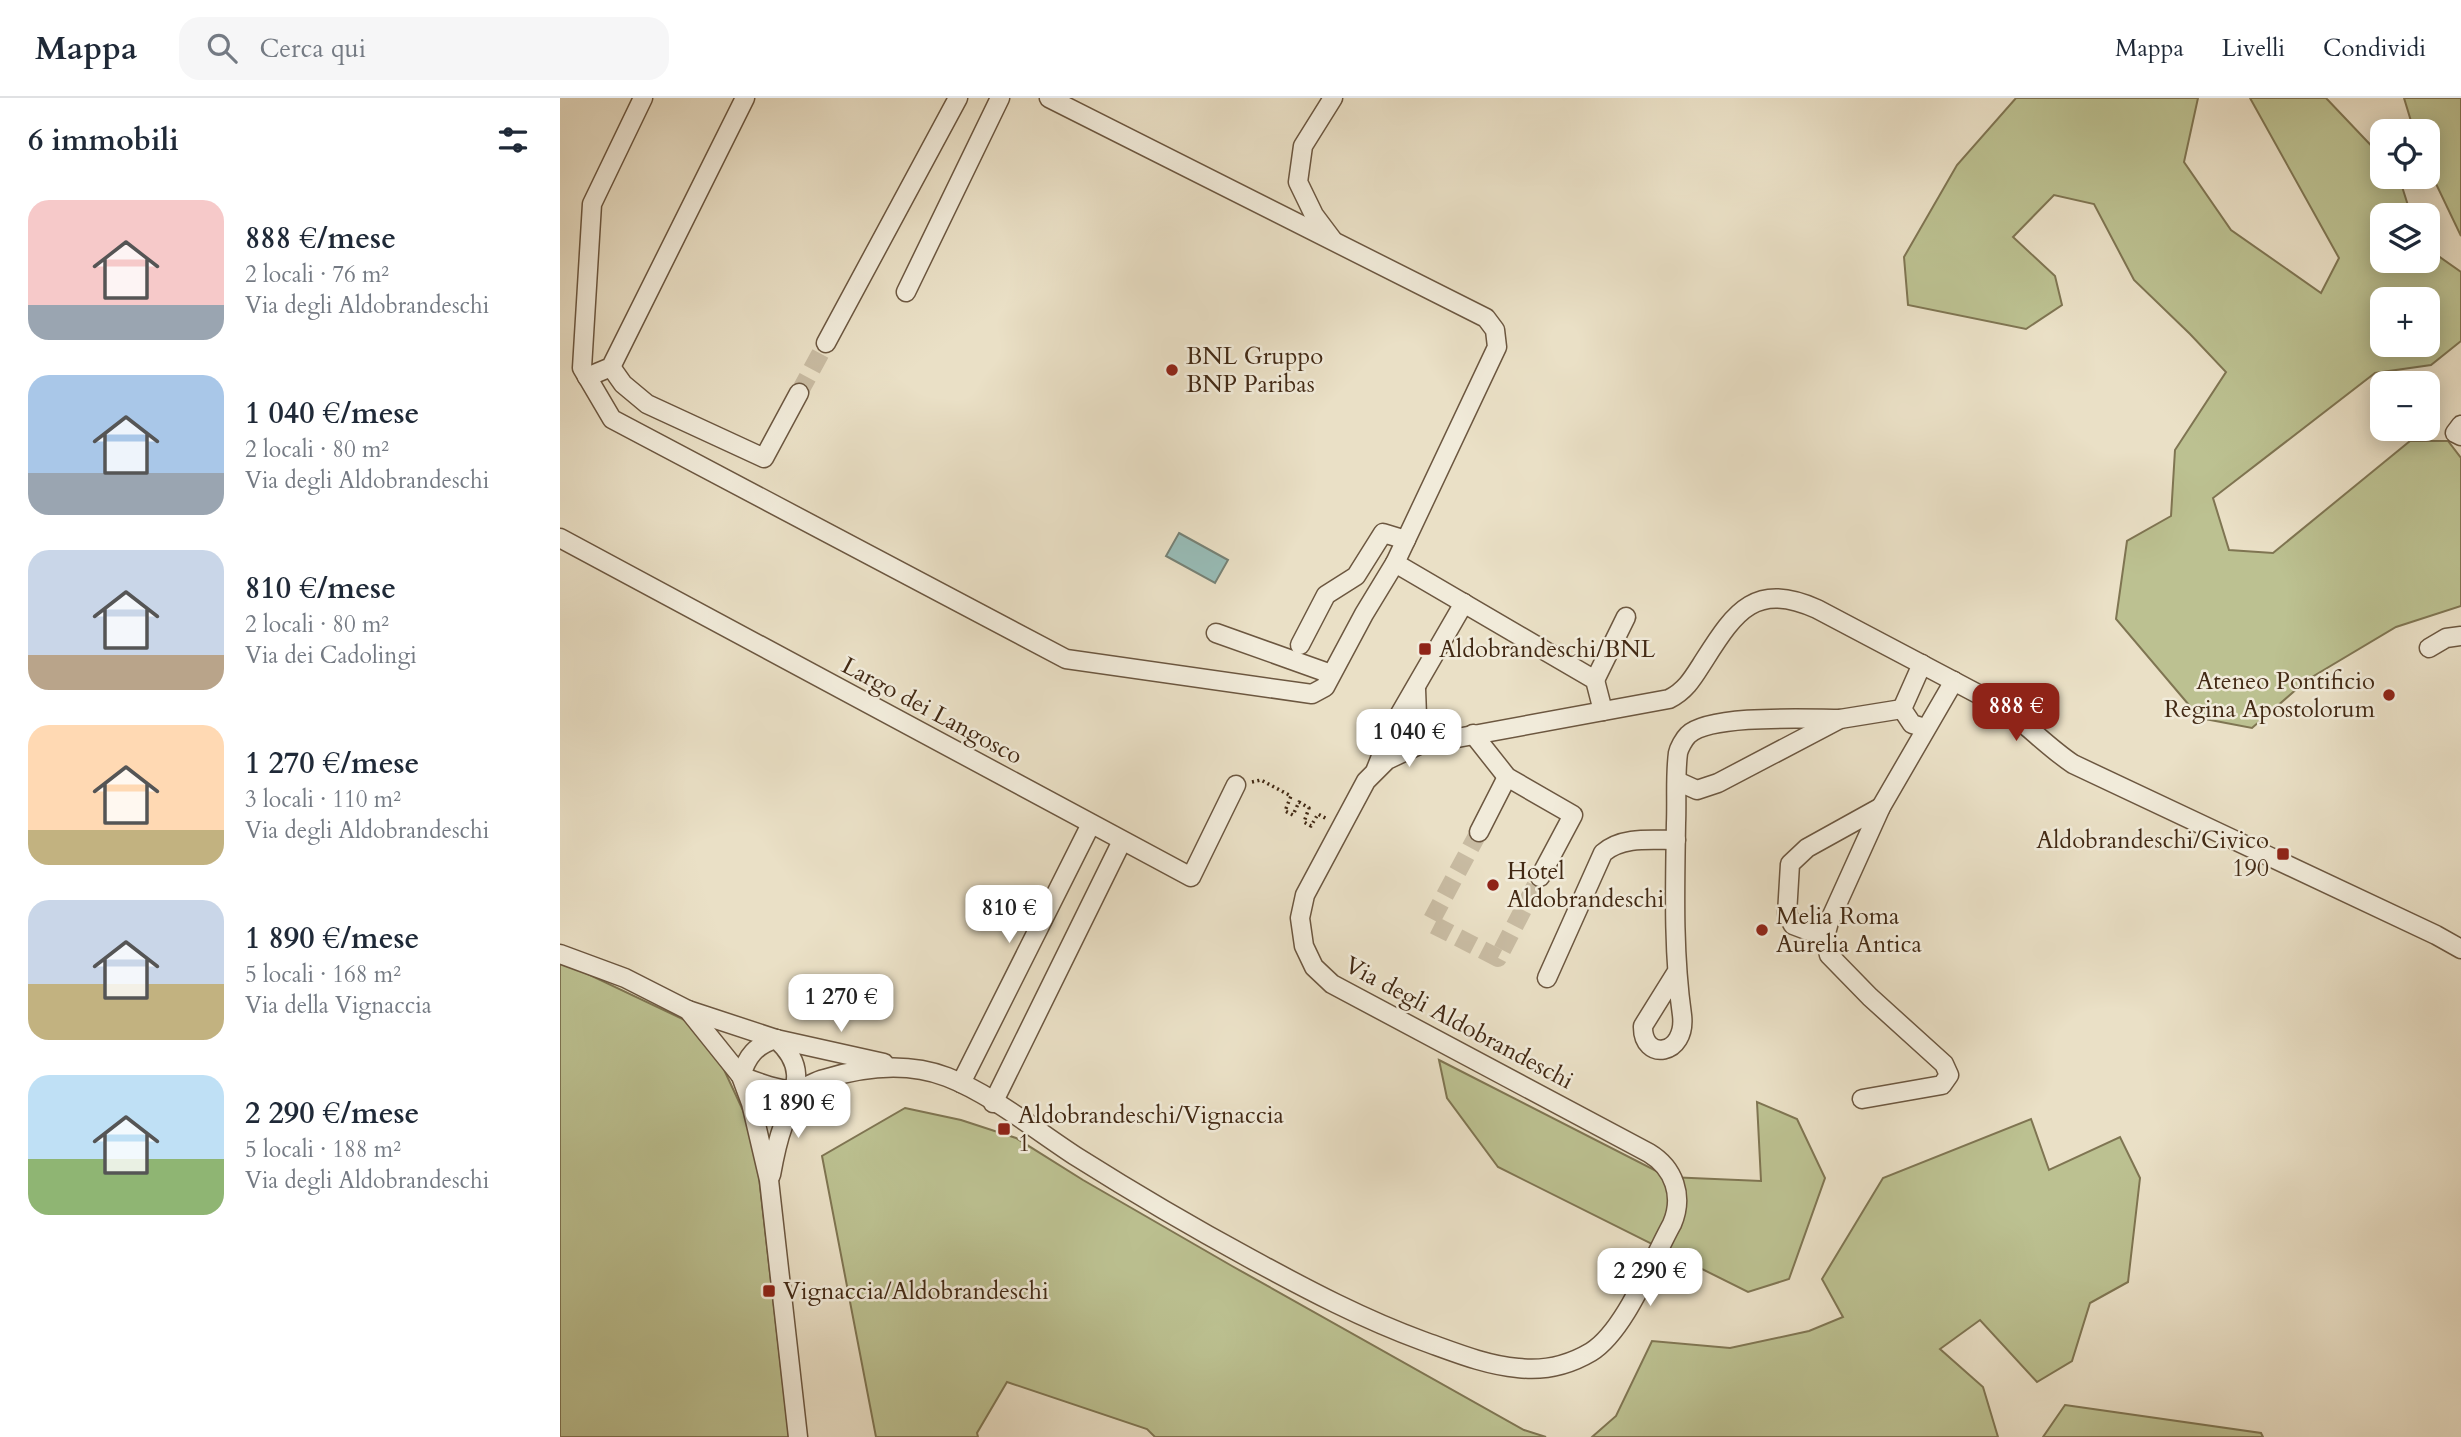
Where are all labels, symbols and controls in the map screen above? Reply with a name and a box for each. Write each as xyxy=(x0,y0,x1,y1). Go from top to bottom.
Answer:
search box xyxy=(179,17,669,80)
text: Mappa xyxy=(35,26,137,71)
icon: search xyxy=(203,29,241,67)
text: Cerca qui xyxy=(259,31,366,66)
text: Mappa xyxy=(2115,32,2184,65)
text: Livelli xyxy=(2222,32,2285,65)
text: Condividi xyxy=(2323,32,2426,65)
map controls xyxy=(2370,119,2440,441)
button: locate xyxy=(2370,119,2440,189)
text: 6 immobili xyxy=(28,120,179,161)
icon: filters xyxy=(494,121,532,159)
button: layers xyxy=(2370,203,2440,273)
text: 888 €/mese xyxy=(245,218,396,259)
icon: home xyxy=(84,228,168,312)
text: 2 locali · 76 m² xyxy=(245,259,389,290)
button: + xyxy=(2370,287,2440,357)
text: Via degli Aldobrandeschi xyxy=(245,290,489,321)
place label: BNL Gruppo BNP Paribas xyxy=(1186,340,1323,401)
marker: BNL Gruppo BNP Paribas xyxy=(1164,362,1180,378)
button: − xyxy=(2370,371,2440,441)
text: 1 040 €/mese xyxy=(245,393,419,434)
icon: home xyxy=(84,403,168,487)
text: 2 locali · 80 m² xyxy=(245,434,389,465)
text: Via degli Aldobrandeschi xyxy=(245,465,489,496)
text: 810 €/mese xyxy=(245,568,396,609)
icon: home xyxy=(84,578,168,662)
text: 2 locali · 80 m² xyxy=(245,609,389,640)
place label: Aldobrandeschi/BNL xyxy=(1439,633,1656,666)
text: Via dei Cadolingi xyxy=(245,640,417,671)
marker: Aldobrandeschi/BNL xyxy=(1417,641,1433,657)
street label: Largo dei Langosco xyxy=(836,649,1028,773)
place label: Ateneo Pontificio Regina Apostolorum xyxy=(2164,665,2376,726)
pin: 888 € xyxy=(1967,684,2065,743)
marker: Ateneo Pontificio Regina Apostolorum xyxy=(2381,687,2397,703)
text: 888 € xyxy=(1988,690,2044,721)
pin: 1 040 € xyxy=(1344,710,1474,769)
text: 1 040 € xyxy=(1372,716,1446,747)
text: 1 270 €/mese xyxy=(245,743,419,784)
icon: home xyxy=(84,753,168,837)
text: 3 locali · 110 m² xyxy=(245,784,401,815)
text: Via degli Aldobrandeschi xyxy=(245,815,489,846)
place label: Aldobrandeschi/Civico 190 xyxy=(2036,824,2269,885)
marker: Aldobrandeschi/Civico 190 xyxy=(2275,846,2291,862)
place label: Hotel Aldobrandeschi xyxy=(1507,855,1664,916)
marker: Hotel Aldobrandeschi xyxy=(1485,877,1501,893)
pin: 810 € xyxy=(960,886,1058,945)
text: 810 € xyxy=(981,892,1037,923)
place label: Melia Roma Aurelia Antica xyxy=(1776,900,1923,961)
text: 1 890 €/mese xyxy=(245,918,419,959)
marker: Melia Roma Aurelia Antica xyxy=(1754,922,1770,938)
icon: home xyxy=(84,928,168,1012)
street label: Via degli Aldobrandeschi xyxy=(1339,949,1579,1097)
text: 5 locali · 168 m² xyxy=(245,959,401,990)
pin: 1 270 € xyxy=(776,974,906,1034)
text: 1 270 € xyxy=(804,981,878,1012)
text: Via della Vignaccia xyxy=(245,990,432,1021)
pin: 1 890 € xyxy=(733,1080,863,1140)
text: 1 890 € xyxy=(761,1087,835,1118)
text: 2 290 €/mese xyxy=(245,1093,419,1134)
place label: Aldobrandeschi/Vignaccia 1 xyxy=(1018,1099,1284,1160)
icon: home xyxy=(84,1103,168,1187)
marker: Aldobrandeschi/Vignaccia 1 xyxy=(996,1121,1012,1137)
text: 5 locali · 188 m² xyxy=(245,1134,401,1165)
text: Via degli Aldobrandeschi xyxy=(245,1165,489,1196)
pin: 2 290 € xyxy=(1585,1248,1715,1308)
text: 2 290 € xyxy=(1613,1255,1687,1286)
place label: Vignaccia/Aldobrandeschi xyxy=(783,1275,1049,1308)
marker: Vignaccia/Aldobrandeschi xyxy=(761,1283,777,1299)

